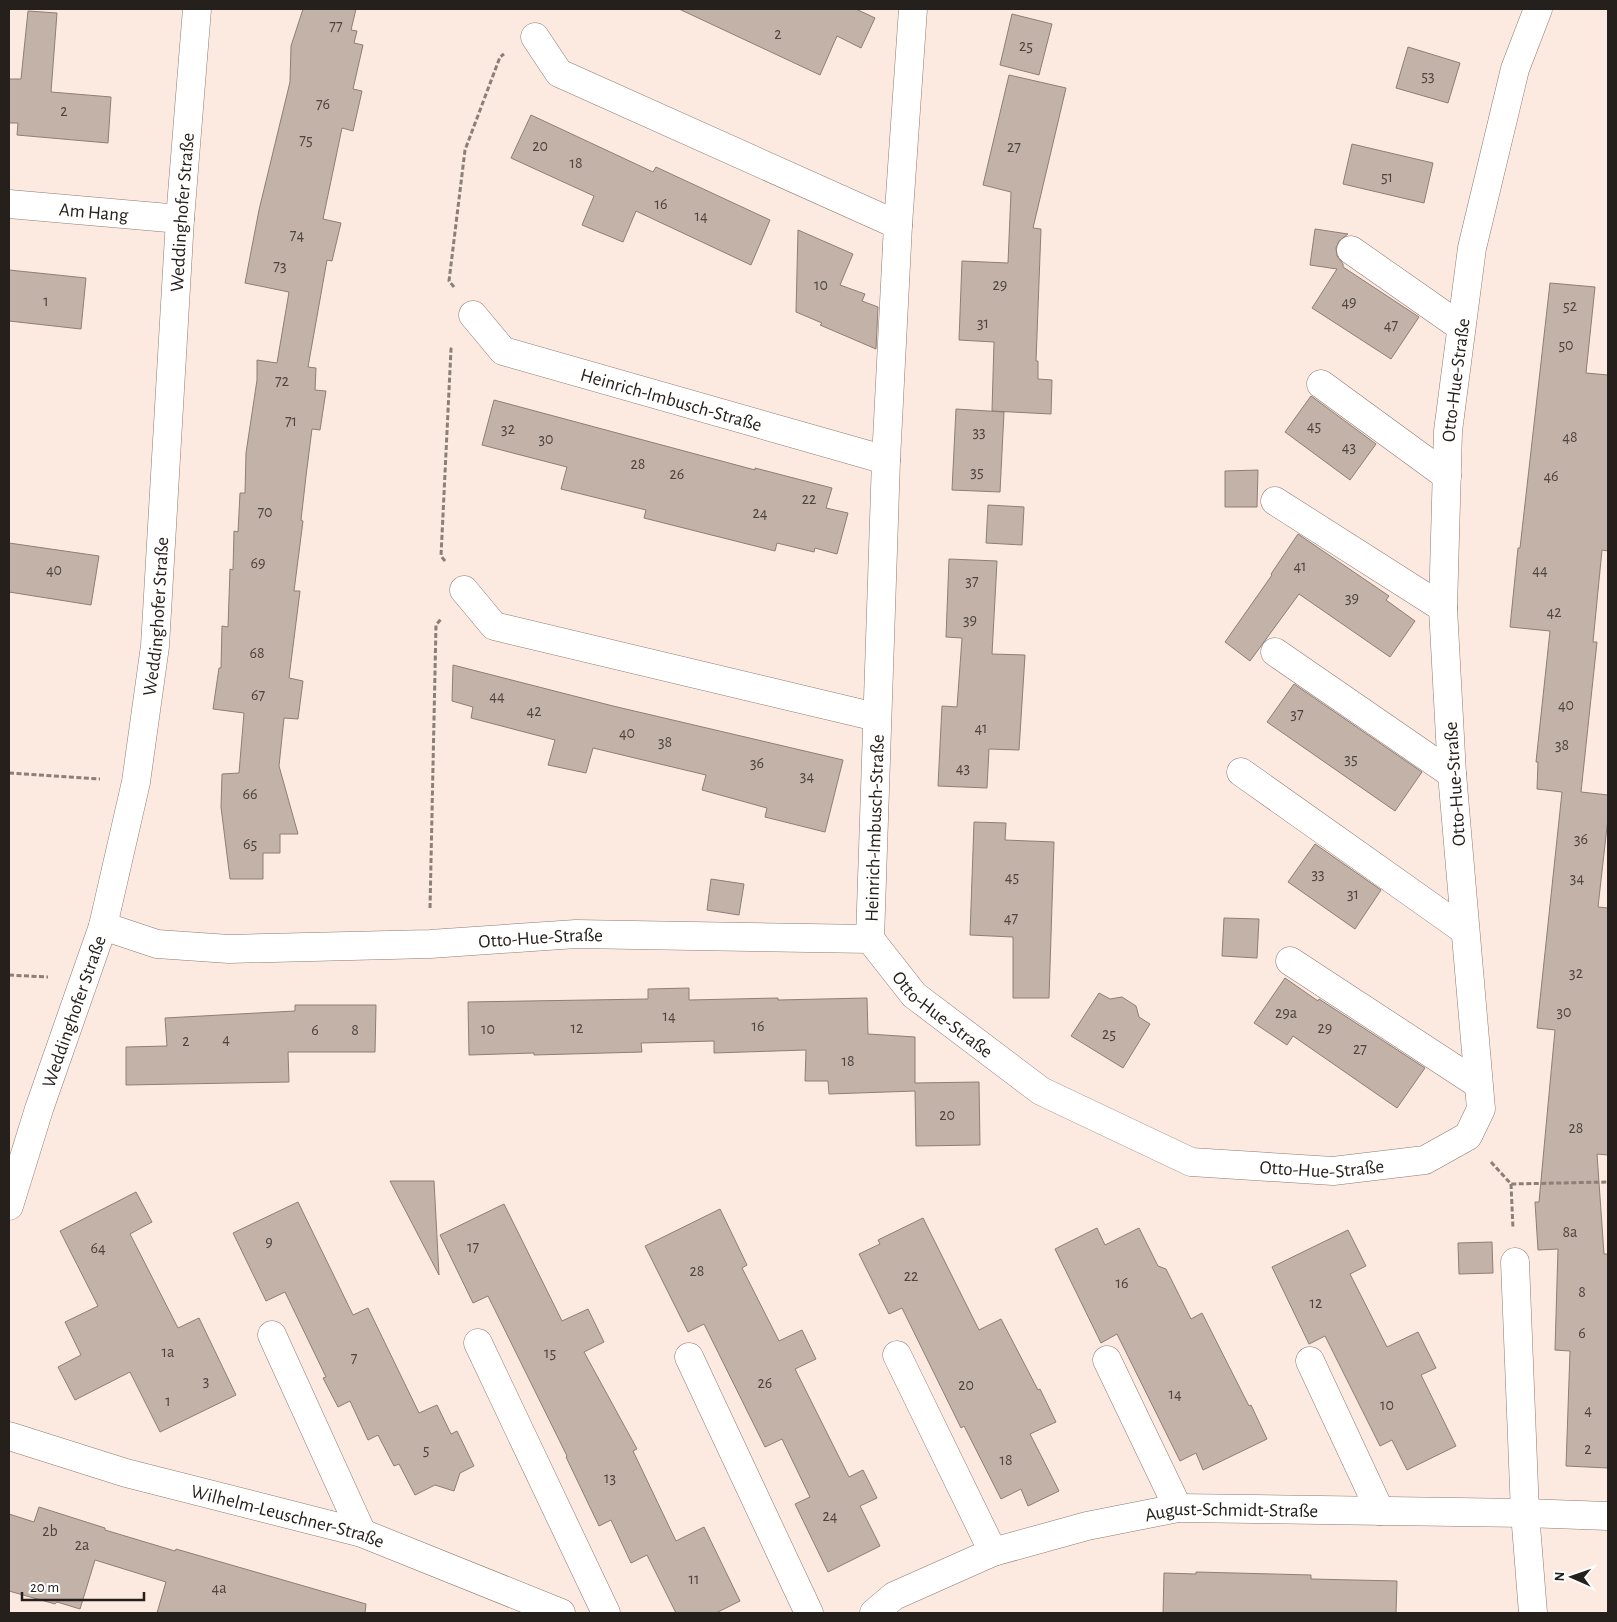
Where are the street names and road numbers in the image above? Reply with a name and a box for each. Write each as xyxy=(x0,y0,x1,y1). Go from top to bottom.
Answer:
street label: Weddinghofer Straße xyxy=(168,132,198,293)
street label: Am Hang xyxy=(58,200,130,225)
street label: Otto-Hue-Straße xyxy=(1440,317,1474,442)
street label: Heinrich-Imbusch-Straße xyxy=(578,366,764,435)
street label: Weddinghofer Straße xyxy=(140,536,172,697)
street label: Otto-Hue-Straße xyxy=(1442,721,1469,847)
street label: Heinrich-Imbusch-Straße xyxy=(863,734,888,922)
street label: Otto-Hue-Straße xyxy=(478,926,603,952)
street label: Weddinghofer Straße xyxy=(39,933,110,1090)
street label: Otto-Hue-Straße xyxy=(888,968,996,1062)
street label: Otto-Hue-Straße xyxy=(1259,1157,1385,1182)
street label: Wilhelm-Leuschner-Straße xyxy=(189,1482,387,1552)
street label: August-Schmidt-Straße xyxy=(1143,1500,1318,1525)

